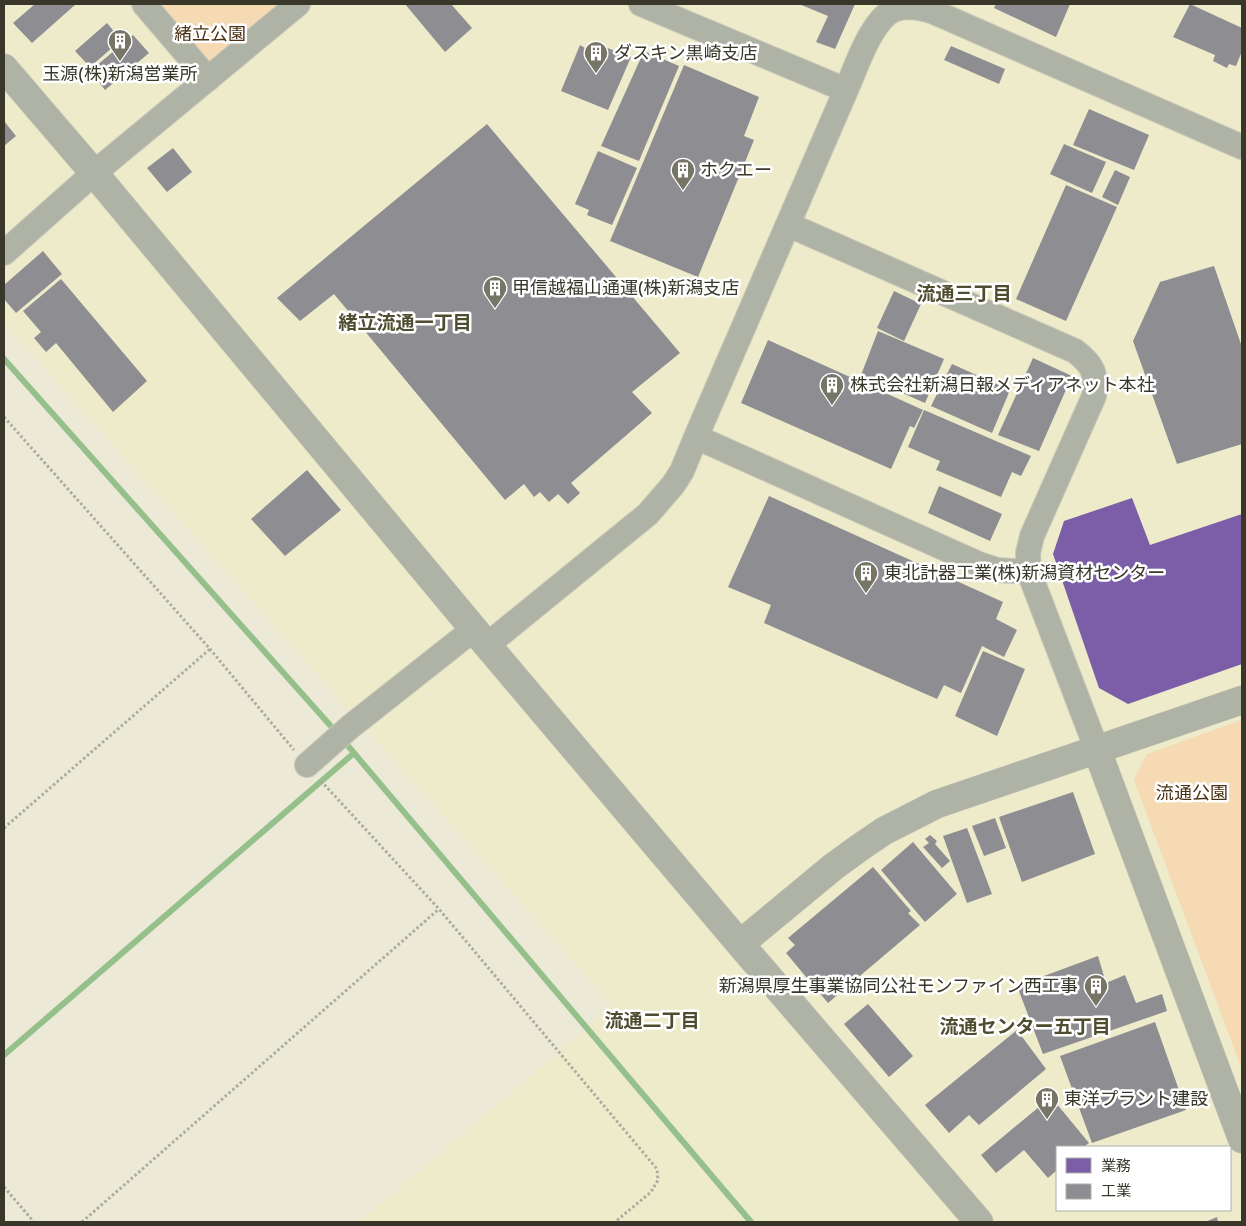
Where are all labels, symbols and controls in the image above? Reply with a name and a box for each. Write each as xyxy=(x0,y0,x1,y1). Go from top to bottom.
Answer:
park label: 緒立公園 xyxy=(174,23,246,45)
building icon: 玉源(株)新潟営業所 xyxy=(107,28,133,62)
building icon: ダスキン黒崎支店 xyxy=(583,40,609,74)
place label: ダスキン黒崎支店 xyxy=(614,42,757,64)
place label: 玉源(株)新潟営業所 xyxy=(42,63,198,85)
building icon: ホクエー xyxy=(670,157,696,191)
place label: ホクエー xyxy=(700,159,772,181)
building icon: 甲信越福山通運(株)新潟支店 xyxy=(482,275,508,309)
place label: 甲信越福山通運(株)新潟支店 xyxy=(512,277,739,299)
district label: 流通三丁目 xyxy=(916,283,1012,305)
district label: 緒立流通一丁目 xyxy=(338,312,472,334)
building icon: 株式会社新潟日報メディアネット本社 xyxy=(819,372,845,406)
place label: 株式会社新潟日報メディアネット本社 xyxy=(850,374,1155,396)
building icon: 東北計器工業(株)新潟資材センター xyxy=(853,560,879,594)
place label: 東北計器工業(株)新潟資材センター xyxy=(884,562,1165,584)
park label: 流通公園 xyxy=(1156,782,1228,804)
building icon: 新潟県厚生事業協同公社モンファイン西工事 xyxy=(1083,973,1109,1007)
place label: 新潟県厚生事業協同公社モンファイン西工事 xyxy=(719,975,1078,997)
district label: 流通二丁目 xyxy=(604,1010,700,1032)
district label: 流通センター五丁目 xyxy=(939,1016,1111,1038)
building icon: 東洋プラント建設 xyxy=(1034,1086,1060,1120)
place label: 東洋プラント建設 xyxy=(1064,1088,1208,1110)
legend xyxy=(1056,1146,1231,1211)
text: 業務 xyxy=(1101,1157,1131,1175)
text: 工業 xyxy=(1101,1182,1131,1200)

